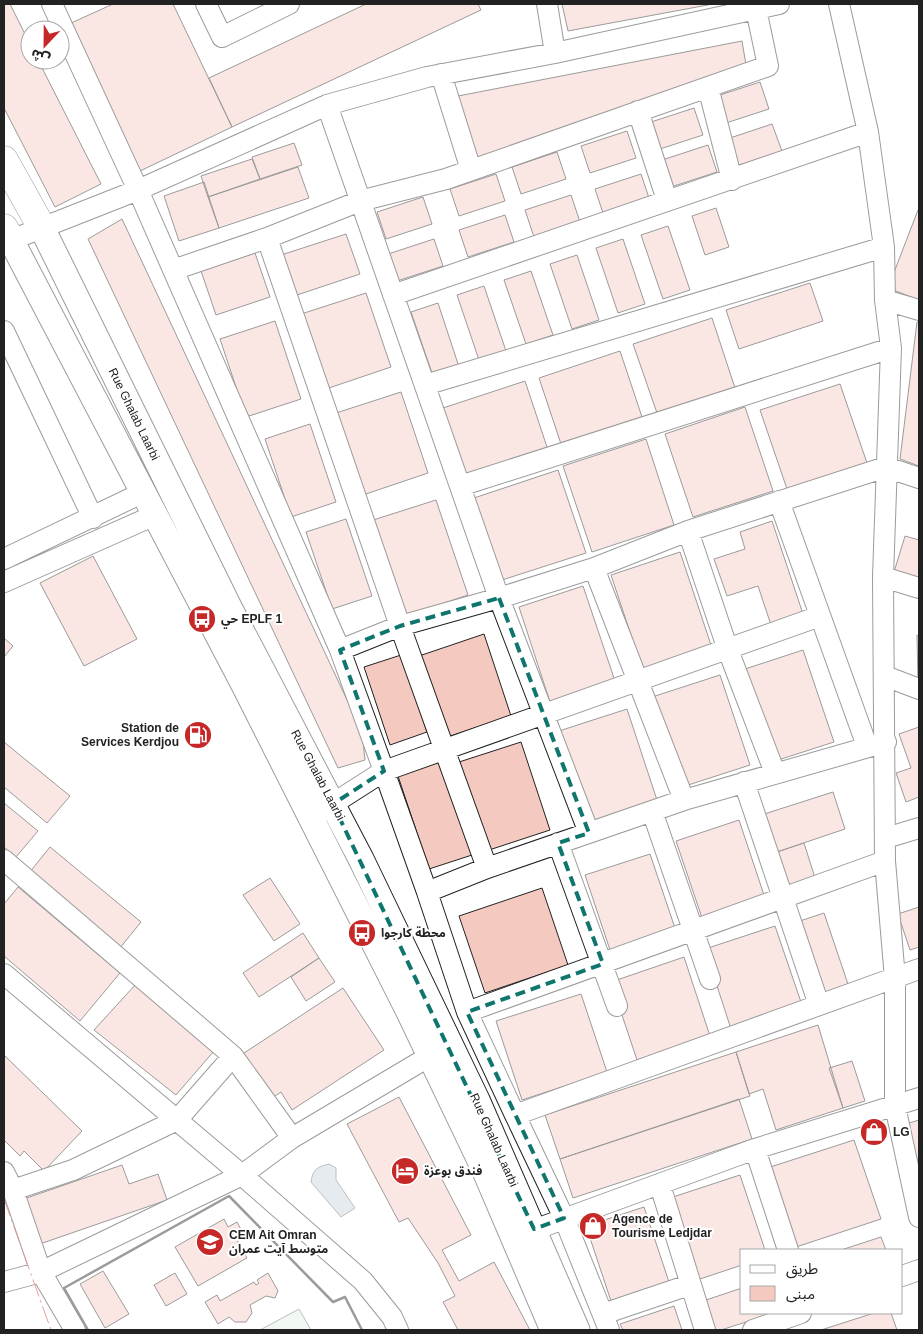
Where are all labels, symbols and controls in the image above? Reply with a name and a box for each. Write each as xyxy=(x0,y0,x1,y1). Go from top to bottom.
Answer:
north arrow xyxy=(20,20,70,70)
text: ش xyxy=(28,46,52,68)
street label: Rue Ghalab Laarbi xyxy=(106,366,162,462)
bus stop icon: حي EPLF 1 xyxy=(187,604,217,634)
place label: حي EPLF 1 xyxy=(221,612,282,629)
fuel station icon: Station de Services Kerdjou xyxy=(183,720,213,750)
place label: Station de Services Kerdjou xyxy=(81,721,179,749)
street label: Rue Ghalab Laarbi xyxy=(288,727,348,823)
bus stop icon: محطة كارجوا xyxy=(347,918,377,948)
place label: محطة كارجوا xyxy=(381,926,446,940)
street label: Rue Ghalab Laarbi xyxy=(467,1091,521,1189)
shop icon: LG xyxy=(859,1117,889,1147)
place label: LG xyxy=(893,1125,910,1139)
hotel icon: فندق بوعزة xyxy=(390,1156,420,1186)
place label: فندق بوعزة xyxy=(424,1164,482,1178)
shop icon: Agence de Tourisme Ledjdar xyxy=(578,1211,608,1241)
place label: Agence de Tourisme Ledjdar xyxy=(612,1212,712,1240)
school or university icon: CEM Ait Omran متوسط آيت عمران xyxy=(195,1227,225,1257)
place label: CEM Ait Omran متوسط آيت عمران xyxy=(229,1228,328,1256)
legend xyxy=(740,1249,903,1314)
text: طريق xyxy=(786,1260,818,1279)
text: مبنى xyxy=(786,1285,815,1303)

